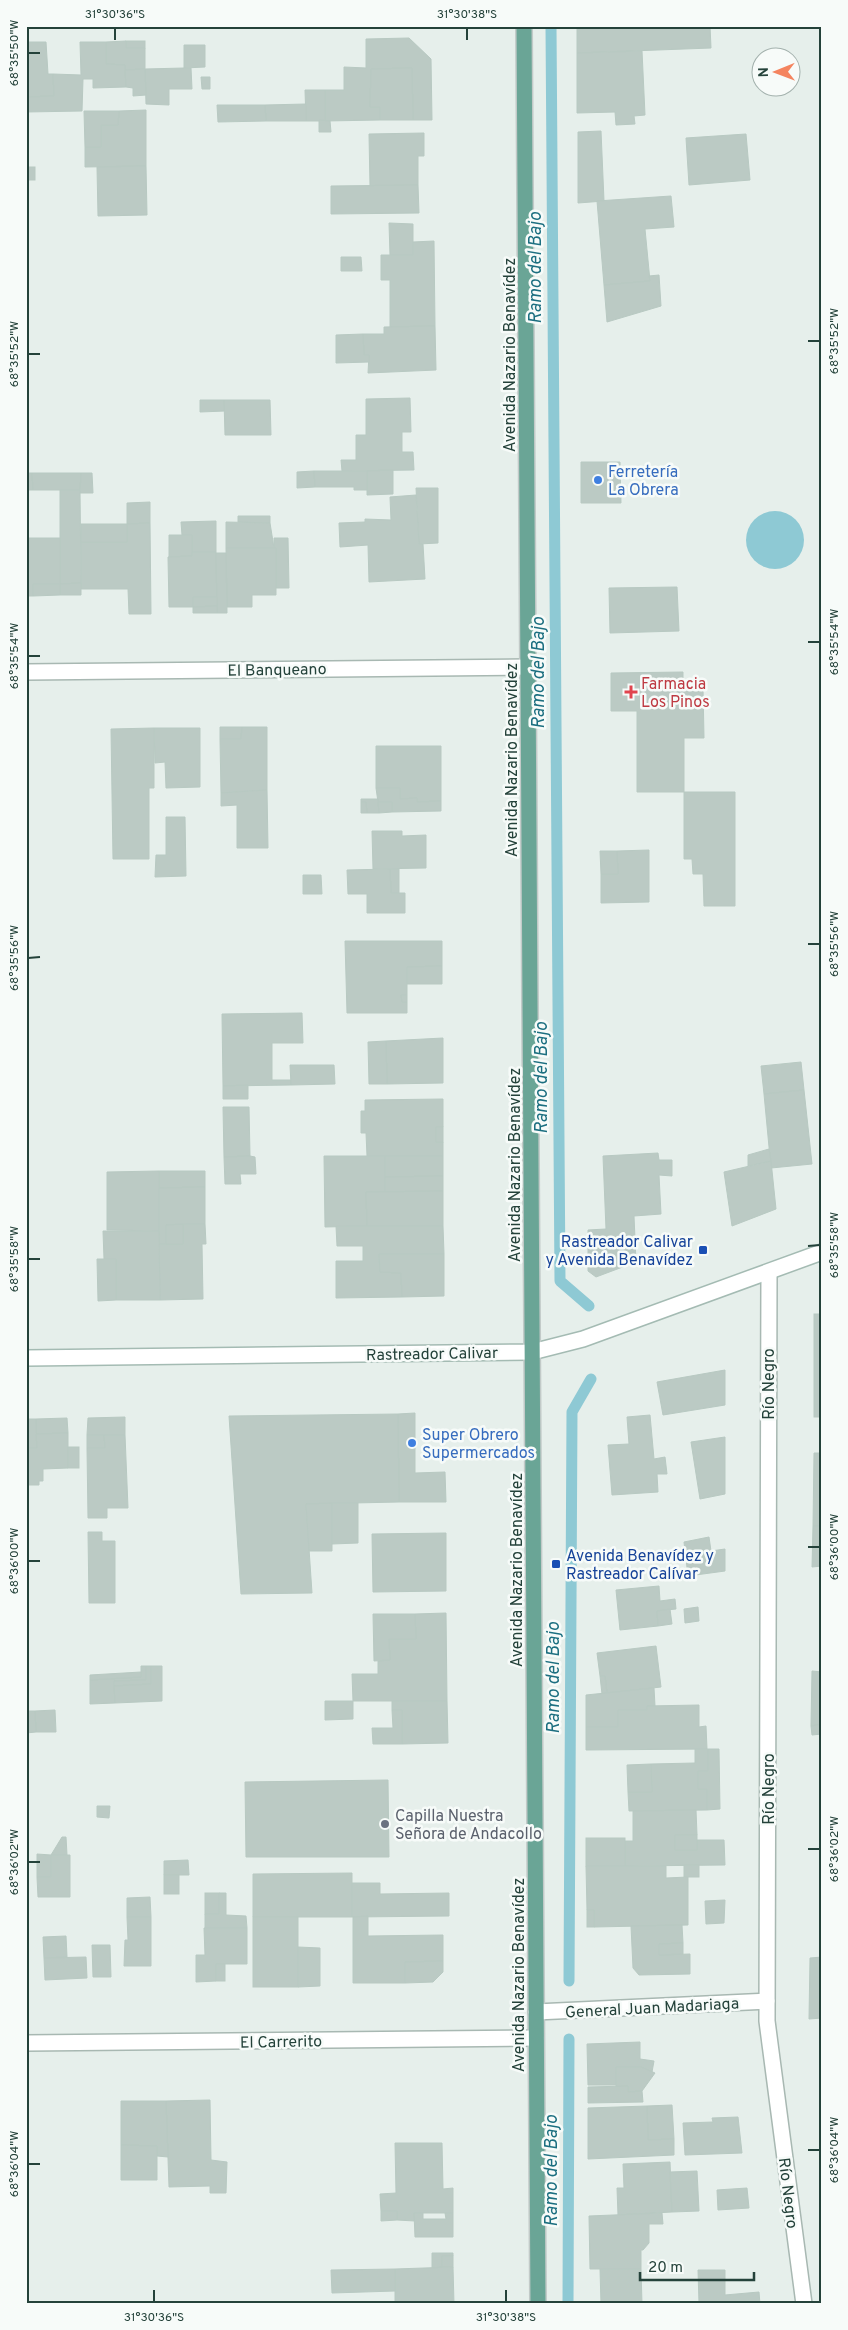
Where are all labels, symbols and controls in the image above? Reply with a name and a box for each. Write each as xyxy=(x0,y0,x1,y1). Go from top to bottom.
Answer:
text: 31°30'36"S xyxy=(85,7,145,23)
text: 31°30'38"S xyxy=(437,7,497,23)
text: 68°35'50"W xyxy=(7,20,23,86)
north arrow xyxy=(750,48,800,98)
text: N xyxy=(756,67,773,77)
water label: Ramo del Bajo xyxy=(525,211,548,324)
street label: Avenida Nazario Benavídez xyxy=(501,258,521,452)
text: 68°35'52"W xyxy=(827,308,843,374)
text: 68°35'52"W xyxy=(7,321,23,387)
place label: Ferretería La Obrera xyxy=(608,463,679,501)
marker: Ferretería La Obrera xyxy=(592,474,604,486)
text: 68°35'54"W xyxy=(827,609,843,675)
water label: Ramo del Bajo xyxy=(528,616,551,729)
text: 68°35'54"W xyxy=(7,623,23,689)
street label: El Banqueano xyxy=(227,660,327,682)
street label: Avenida Nazario Benavídez xyxy=(503,663,523,857)
place label: Farmacia Los Pinos xyxy=(641,675,710,713)
marker: Farmacia Los Pinos xyxy=(625,686,637,698)
text: 68°35'56"W xyxy=(827,911,843,977)
text: 68°35'56"W xyxy=(7,925,23,991)
water label: Ramo del Bajo xyxy=(531,1021,554,1134)
street label: Avenida Nazario Benavídez xyxy=(506,1068,526,1262)
text: 68°35'58"W xyxy=(827,1212,843,1278)
text: 68°35'58"W xyxy=(7,1226,23,1292)
place label: Rastreador Calivar y Avenida Benavídez xyxy=(546,1233,693,1271)
marker: Rastreador Calivar y Avenida Benavídez xyxy=(697,1244,709,1256)
street label: Rastreador Calivar xyxy=(366,1344,498,1366)
street label: Río Negro xyxy=(760,1348,780,1420)
place label: Super Obrero Supermercados xyxy=(422,1426,535,1464)
marker: Super Obrero Supermercados xyxy=(406,1437,418,1449)
street label: Avenida Nazario Benavídez xyxy=(508,1473,528,1667)
text: 68°36'00"W xyxy=(827,1514,843,1580)
text: 68°36'00"W xyxy=(7,1528,23,1594)
place label: Avenida Benavídez y Rastreador Calívar xyxy=(566,1547,714,1585)
marker: Avenida Benavídez y Rastreador Calívar xyxy=(550,1558,562,1570)
water label: Ramo del Bajo xyxy=(543,1621,566,1734)
street label: Río Negro xyxy=(760,1753,780,1825)
place label: Capilla Nuestra Señora de Andacollo xyxy=(395,1807,542,1845)
text: 68°36'02"W xyxy=(827,1816,843,1882)
marker: Capilla Nuestra Señora de Andacollo xyxy=(379,1818,391,1830)
text: 68°36'02"W xyxy=(7,1829,23,1895)
street label: Avenida Nazario Benavídez xyxy=(510,1878,530,2072)
street label: General Juan Madariaga xyxy=(565,1994,740,2024)
street label: El Carrerito xyxy=(240,2032,322,2054)
water label: Ramo del Bajo xyxy=(541,2114,564,2227)
text: 68°36'04"W xyxy=(827,2117,843,2183)
text: 68°36'04"W xyxy=(7,2131,23,2197)
street label: Río Negro xyxy=(773,2157,801,2230)
scale bar xyxy=(640,2250,754,2282)
text: 20 m xyxy=(648,2259,683,2278)
text: 31°30'36"S xyxy=(124,2310,184,2326)
text: 31°30'38"S xyxy=(476,2310,536,2326)

